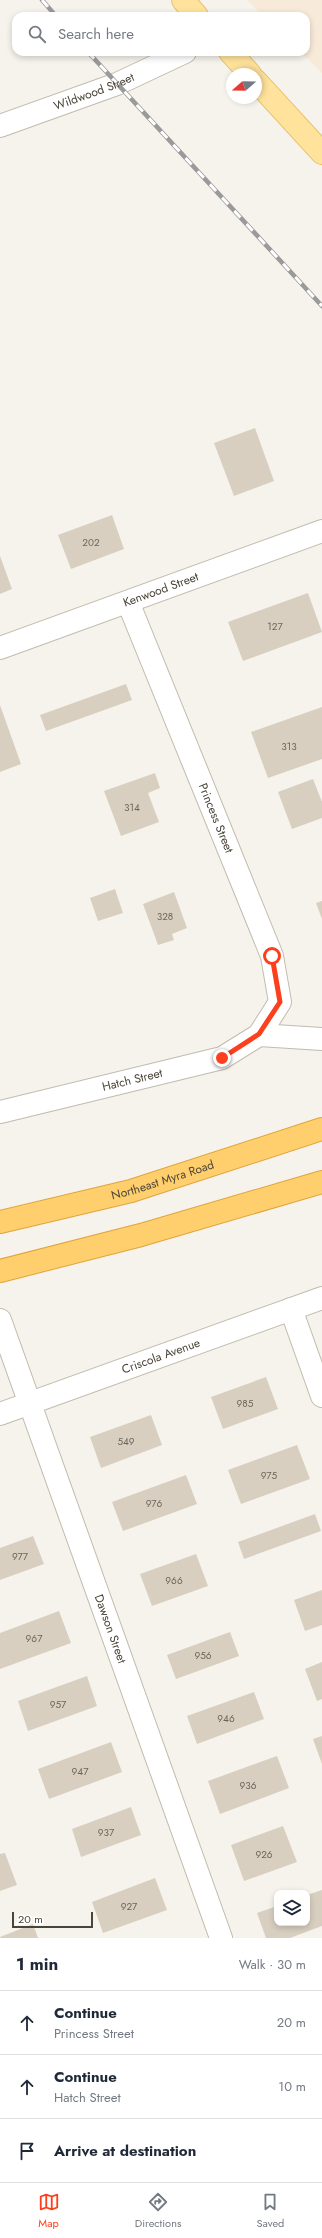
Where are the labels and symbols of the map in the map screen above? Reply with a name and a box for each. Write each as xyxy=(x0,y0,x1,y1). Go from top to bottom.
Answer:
street label: Wildwood Street xyxy=(51,68,137,115)
north arrow xyxy=(226,68,262,104)
house number: 202 xyxy=(82,535,100,550)
street label: Kenwood Street xyxy=(120,568,201,612)
house number: 127 xyxy=(267,619,283,634)
house number: 313 xyxy=(281,739,297,754)
street label: Princess Street xyxy=(194,780,238,856)
house number: 314 xyxy=(124,800,140,815)
house number: 328 xyxy=(157,909,173,924)
route start xyxy=(263,947,281,965)
route end xyxy=(213,1049,231,1067)
street label: Hatch Street xyxy=(100,1064,164,1096)
street label: Northeast Myra Road xyxy=(109,1156,216,1204)
street label: Criscola Avenue xyxy=(119,1334,203,1378)
house number: 985 xyxy=(237,1396,254,1411)
house number: 549 xyxy=(117,1434,135,1449)
house number: 975 xyxy=(261,1468,278,1483)
house number: 976 xyxy=(146,1496,162,1511)
house number: 977 xyxy=(12,1549,29,1564)
house number: 966 xyxy=(165,1573,183,1588)
street label: Dawson Street xyxy=(90,1592,131,1666)
house number: 967 xyxy=(26,1631,43,1646)
house number: 956 xyxy=(194,1648,212,1663)
house number: 957 xyxy=(50,1697,67,1712)
house number: 946 xyxy=(217,1711,235,1726)
house number: 947 xyxy=(72,1764,89,1779)
house number: 936 xyxy=(240,1778,257,1793)
house number: 937 xyxy=(98,1825,115,1840)
house number: 926 xyxy=(255,1847,273,1862)
house number: 927 xyxy=(121,1899,138,1914)
scale bar xyxy=(12,1910,93,1929)

